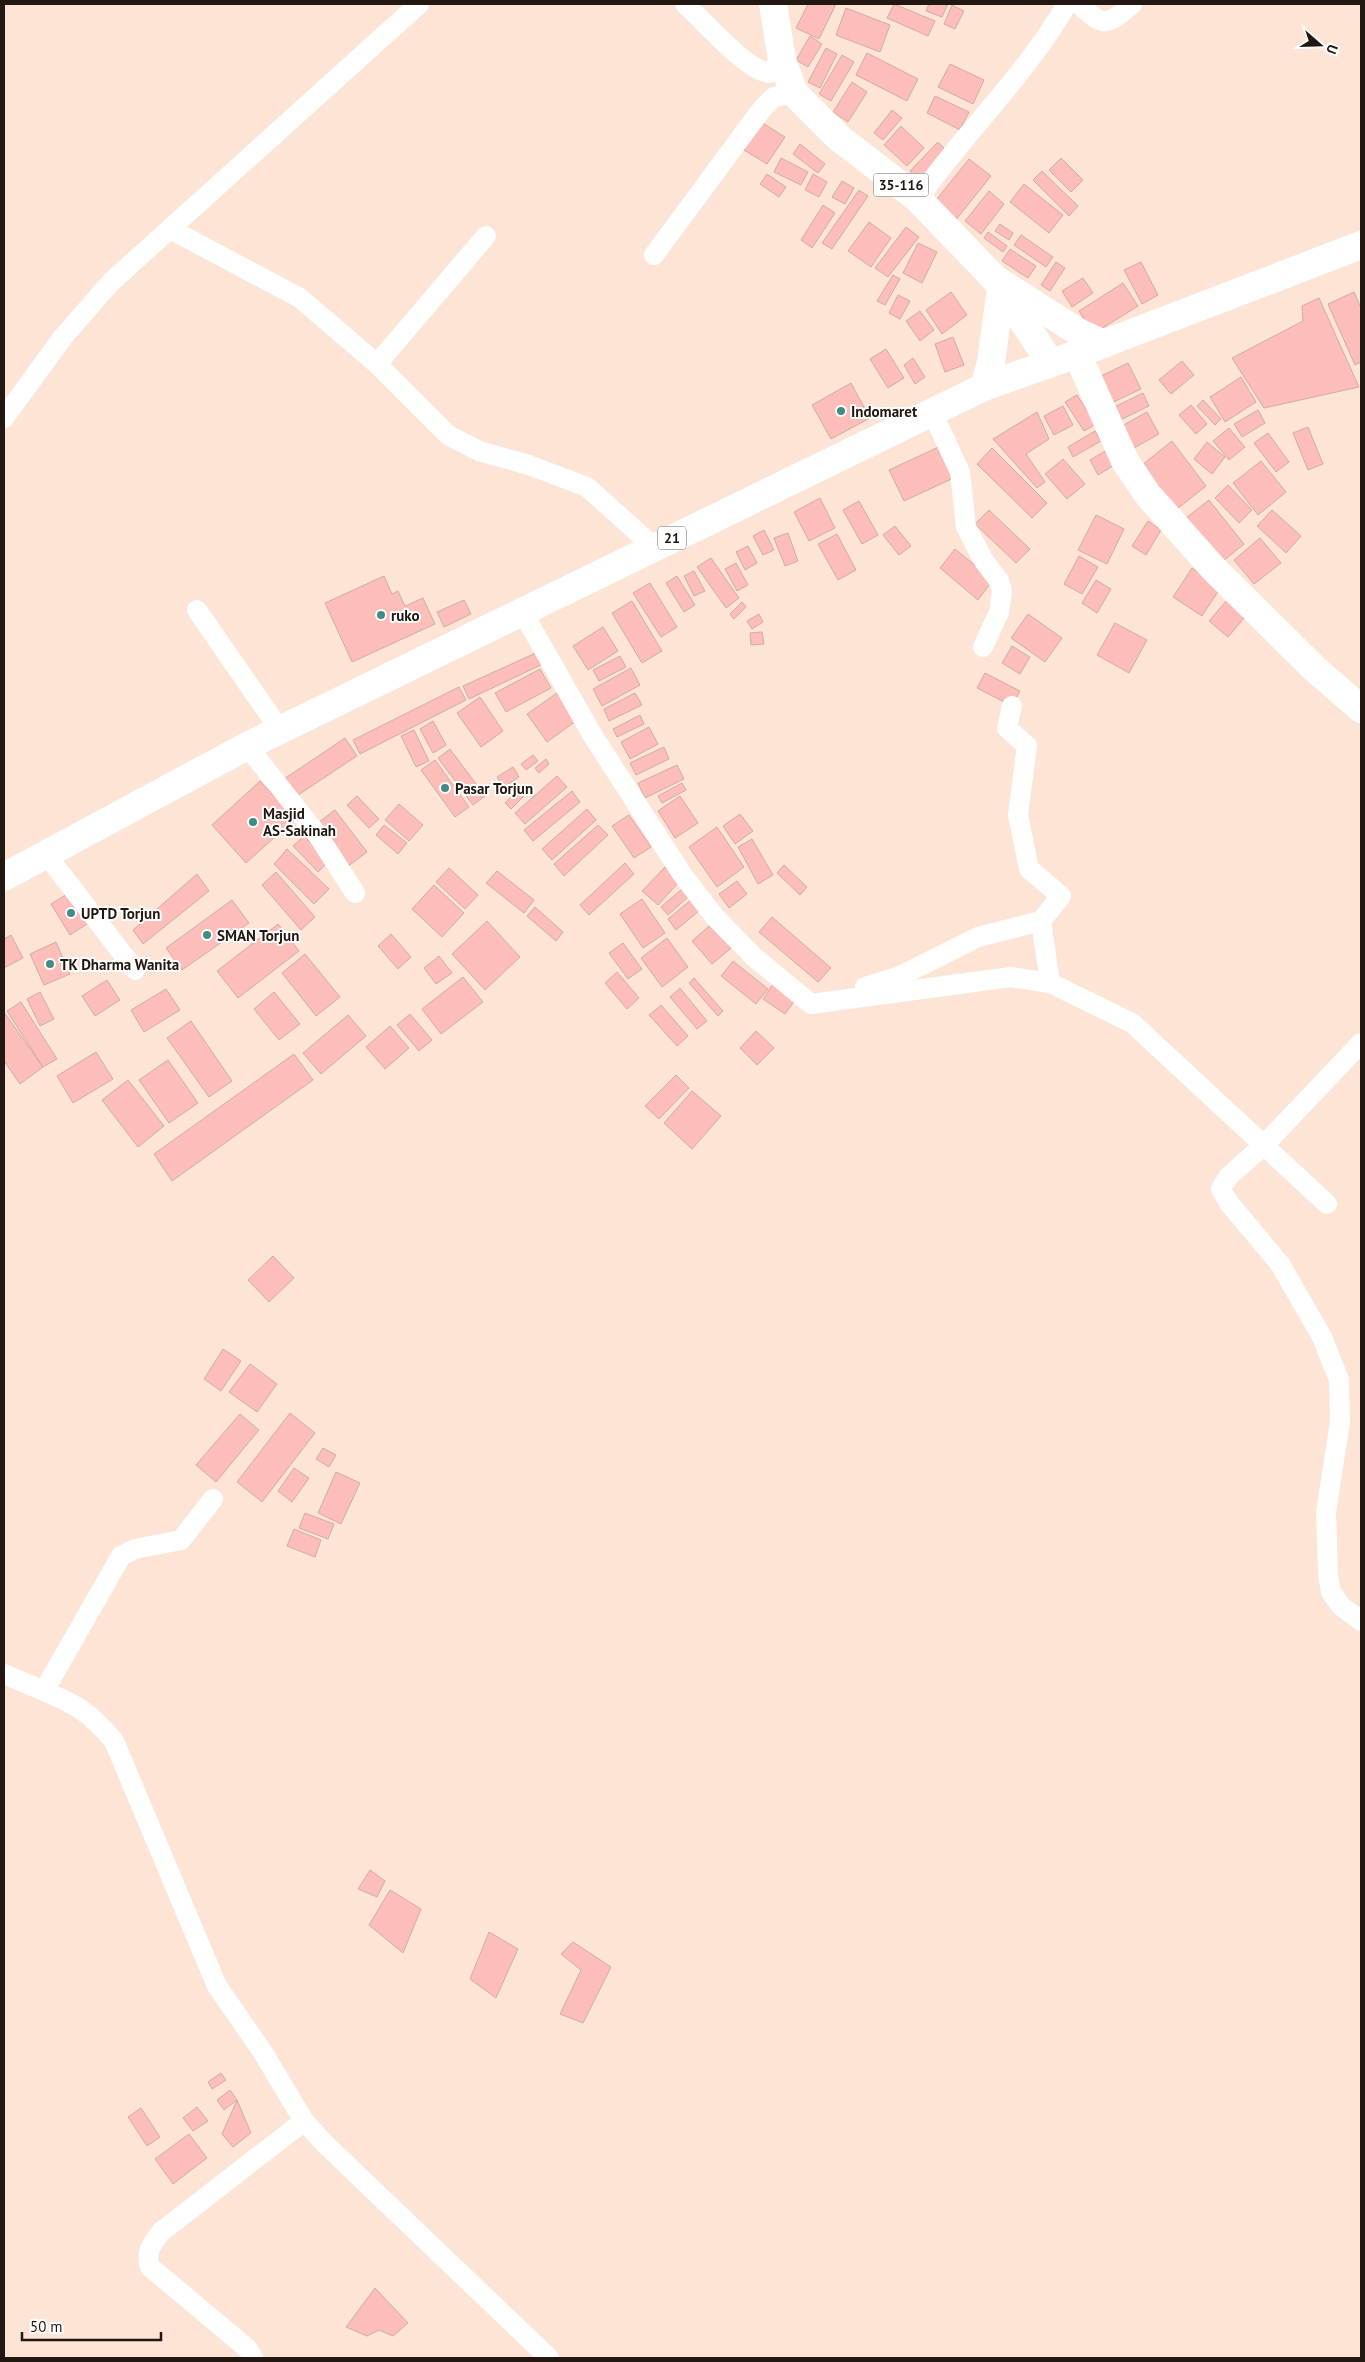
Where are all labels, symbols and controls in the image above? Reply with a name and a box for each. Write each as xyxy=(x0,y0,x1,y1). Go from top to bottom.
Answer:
north arrow xyxy=(1295,20,1345,70)
text: U xyxy=(1322,42,1342,57)
road number: 35-116 xyxy=(874,174,928,196)
place label: Indomaret xyxy=(851,402,918,421)
marker: Indomaret xyxy=(835,405,847,417)
road number: 21 xyxy=(658,526,686,550)
place label: ruko xyxy=(391,606,420,625)
marker: ruko xyxy=(375,609,387,621)
place label: Pasar Torjun xyxy=(455,779,533,798)
marker: Pasar Torjun xyxy=(439,782,451,794)
place label: Masjid AS-Sakinah xyxy=(263,804,336,840)
marker: Masjid AS-Sakinah xyxy=(247,816,259,828)
place label: UPTD Torjun xyxy=(81,904,160,923)
marker: UPTD Torjun xyxy=(65,907,77,919)
place label: SMAN Torjun xyxy=(217,926,299,945)
marker: SMAN Torjun xyxy=(201,929,213,941)
place label: TK Dharma Wanita xyxy=(60,955,179,974)
marker: TK Dharma Wanita xyxy=(44,958,56,970)
scale bar xyxy=(22,2310,161,2342)
text: 50 m xyxy=(30,2317,63,2336)

